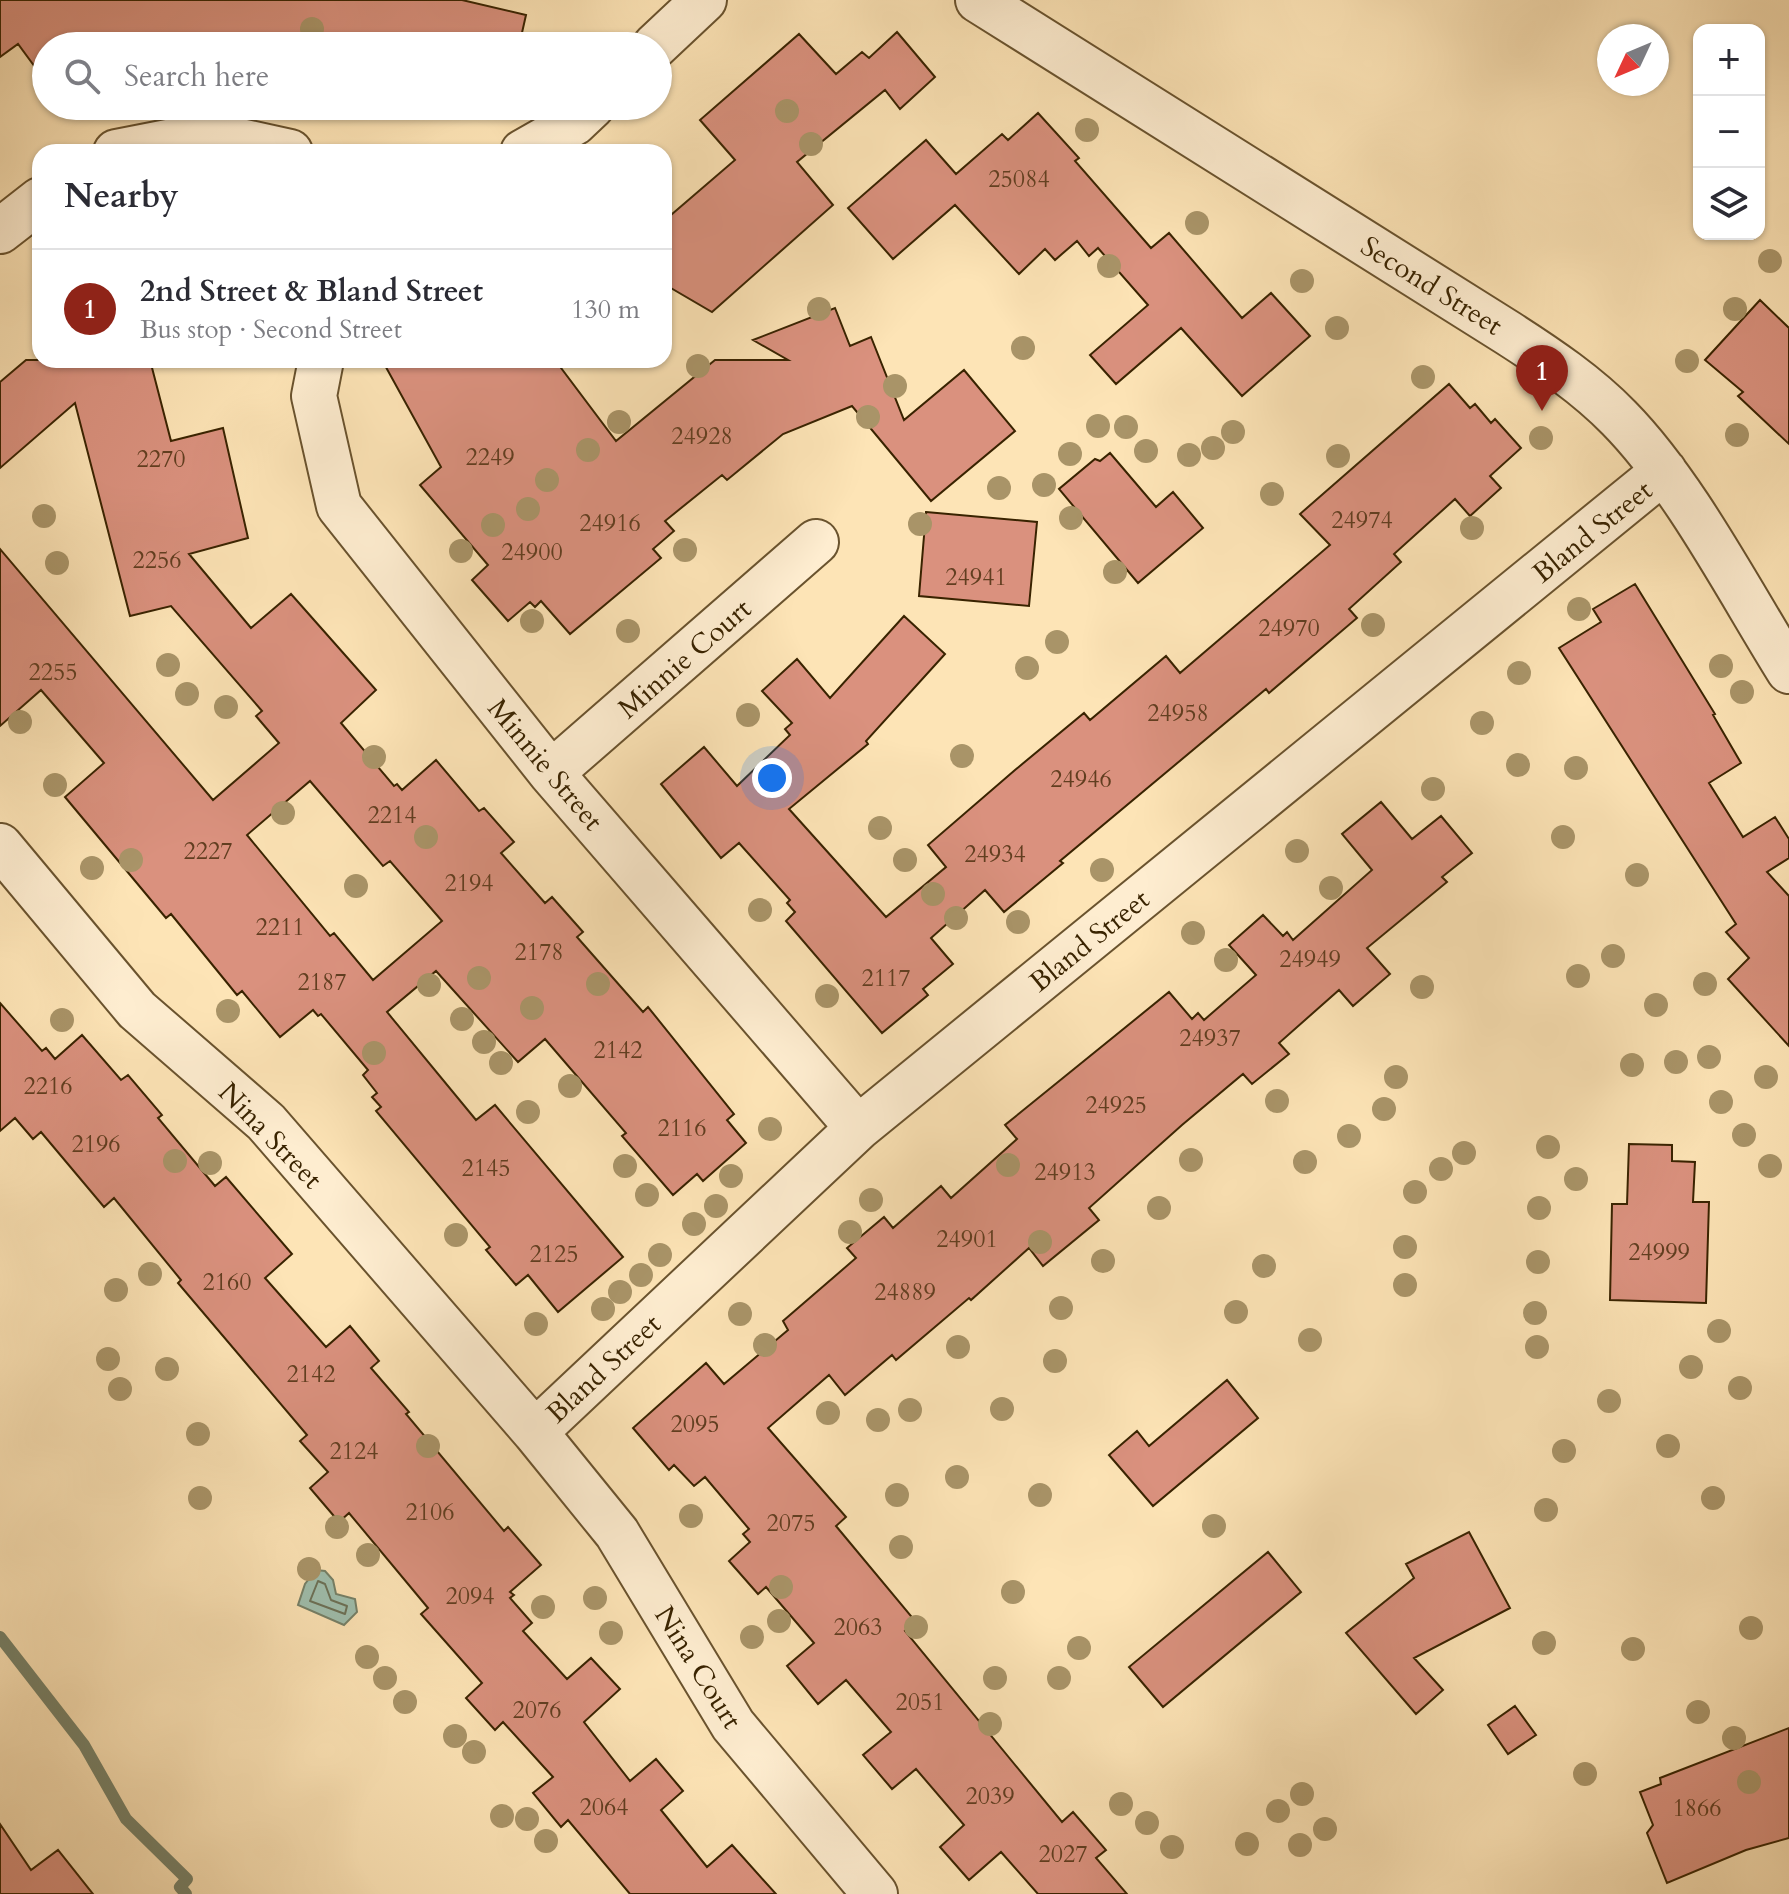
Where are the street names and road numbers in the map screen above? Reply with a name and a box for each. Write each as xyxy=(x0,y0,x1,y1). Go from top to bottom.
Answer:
street label: Second Street xyxy=(1353,227,1510,345)
street label: Bland Street xyxy=(1525,472,1661,592)
street label: Minnie Court xyxy=(610,590,760,727)
street label: Minnie Street xyxy=(479,691,612,839)
street label: Bland Street xyxy=(1022,881,1158,1001)
street label: Nina Street xyxy=(210,1074,331,1197)
street label: Bland Street xyxy=(538,1306,669,1432)
street label: Nina Court xyxy=(645,1599,751,1736)

